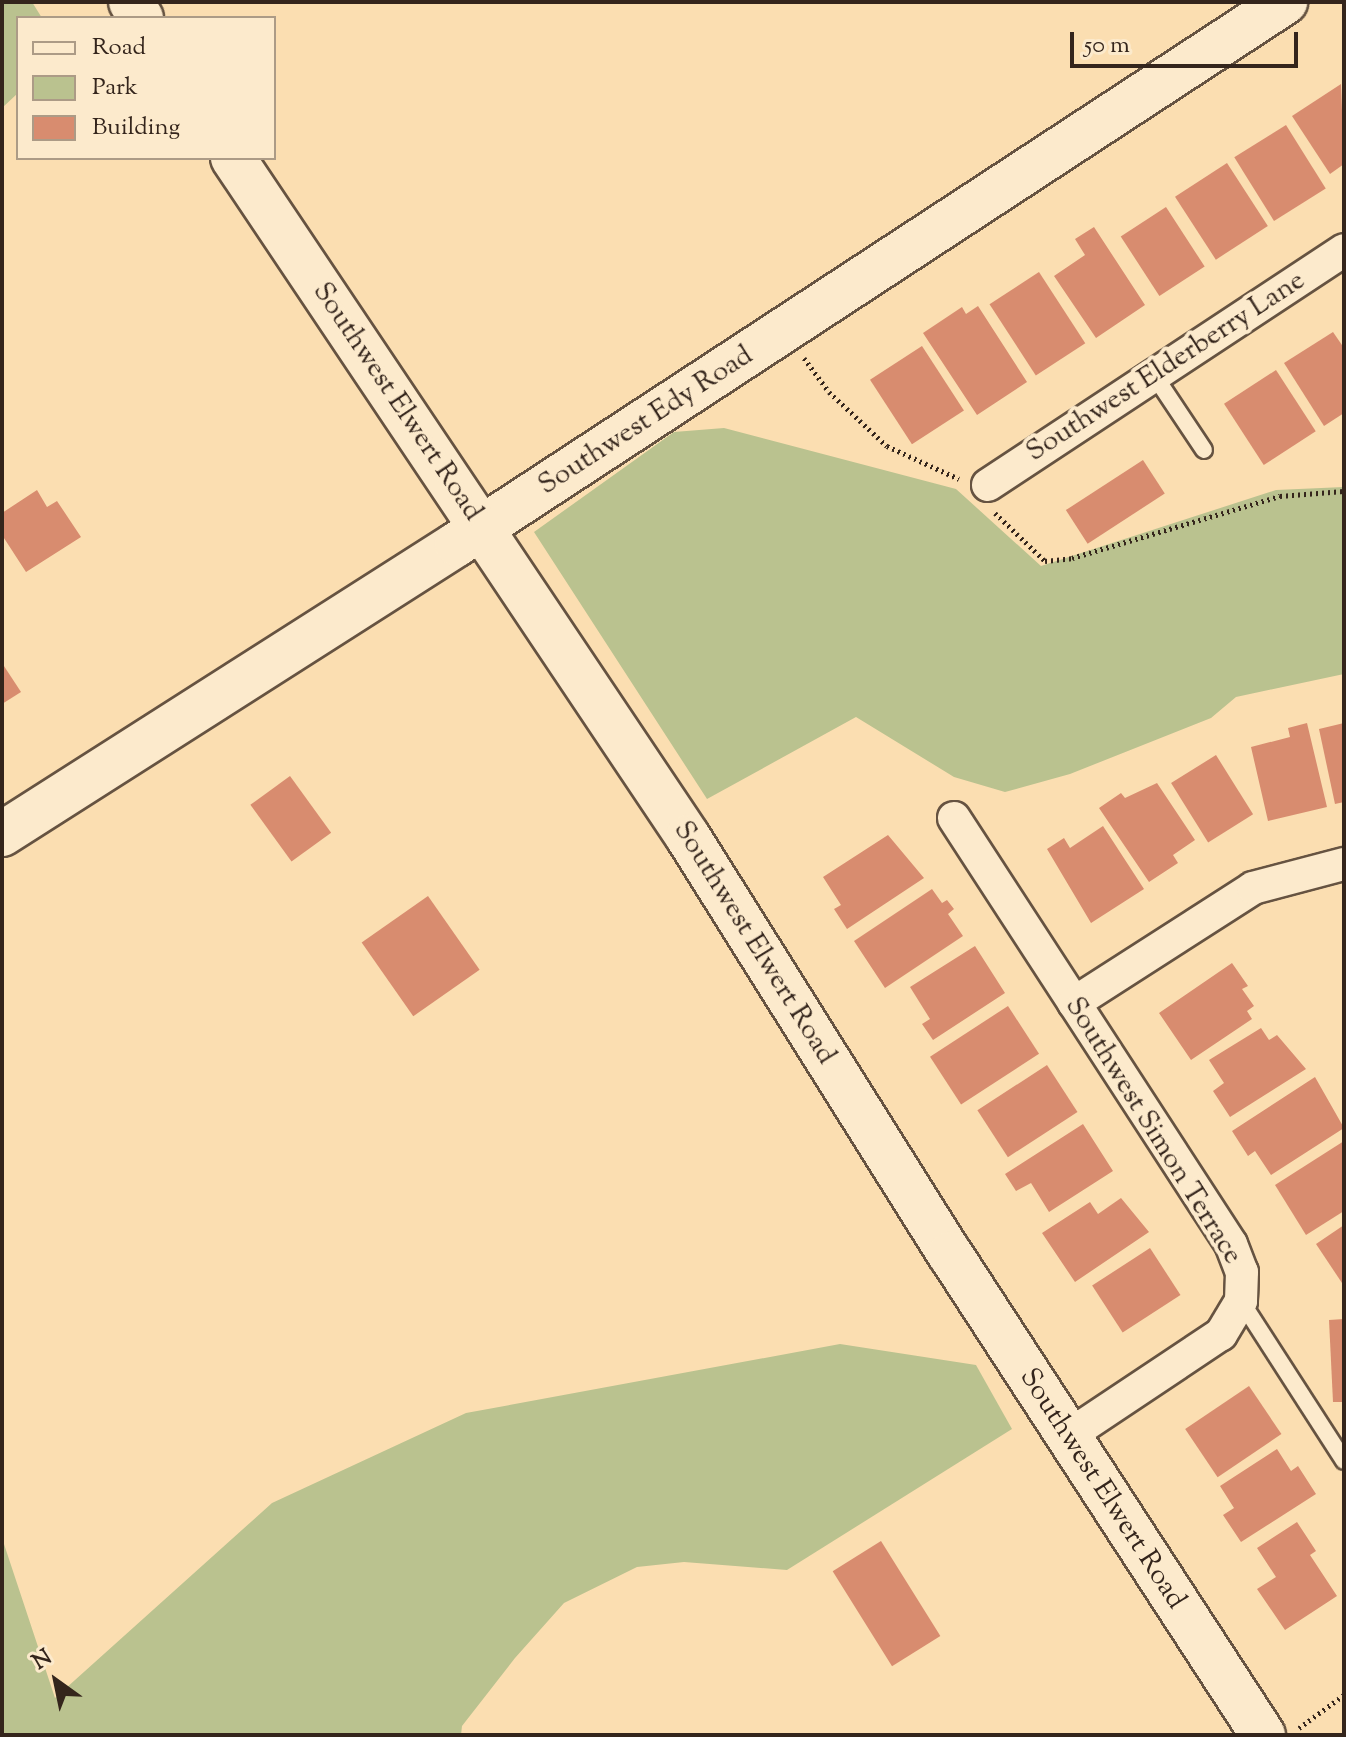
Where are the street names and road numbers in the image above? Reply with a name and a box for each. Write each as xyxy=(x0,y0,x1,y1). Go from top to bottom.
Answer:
street label: Southwest Elderberry Lane xyxy=(1020,264,1312,470)
street label: Southwest Elwert Road xyxy=(305,276,489,528)
street label: Southwest Edy Road xyxy=(532,339,760,503)
street label: Southwest Elwert Road xyxy=(666,815,842,1071)
street label: Southwest Simon Terrace xyxy=(1057,991,1249,1271)
street label: Southwest Elwert Road xyxy=(1012,1362,1192,1616)

